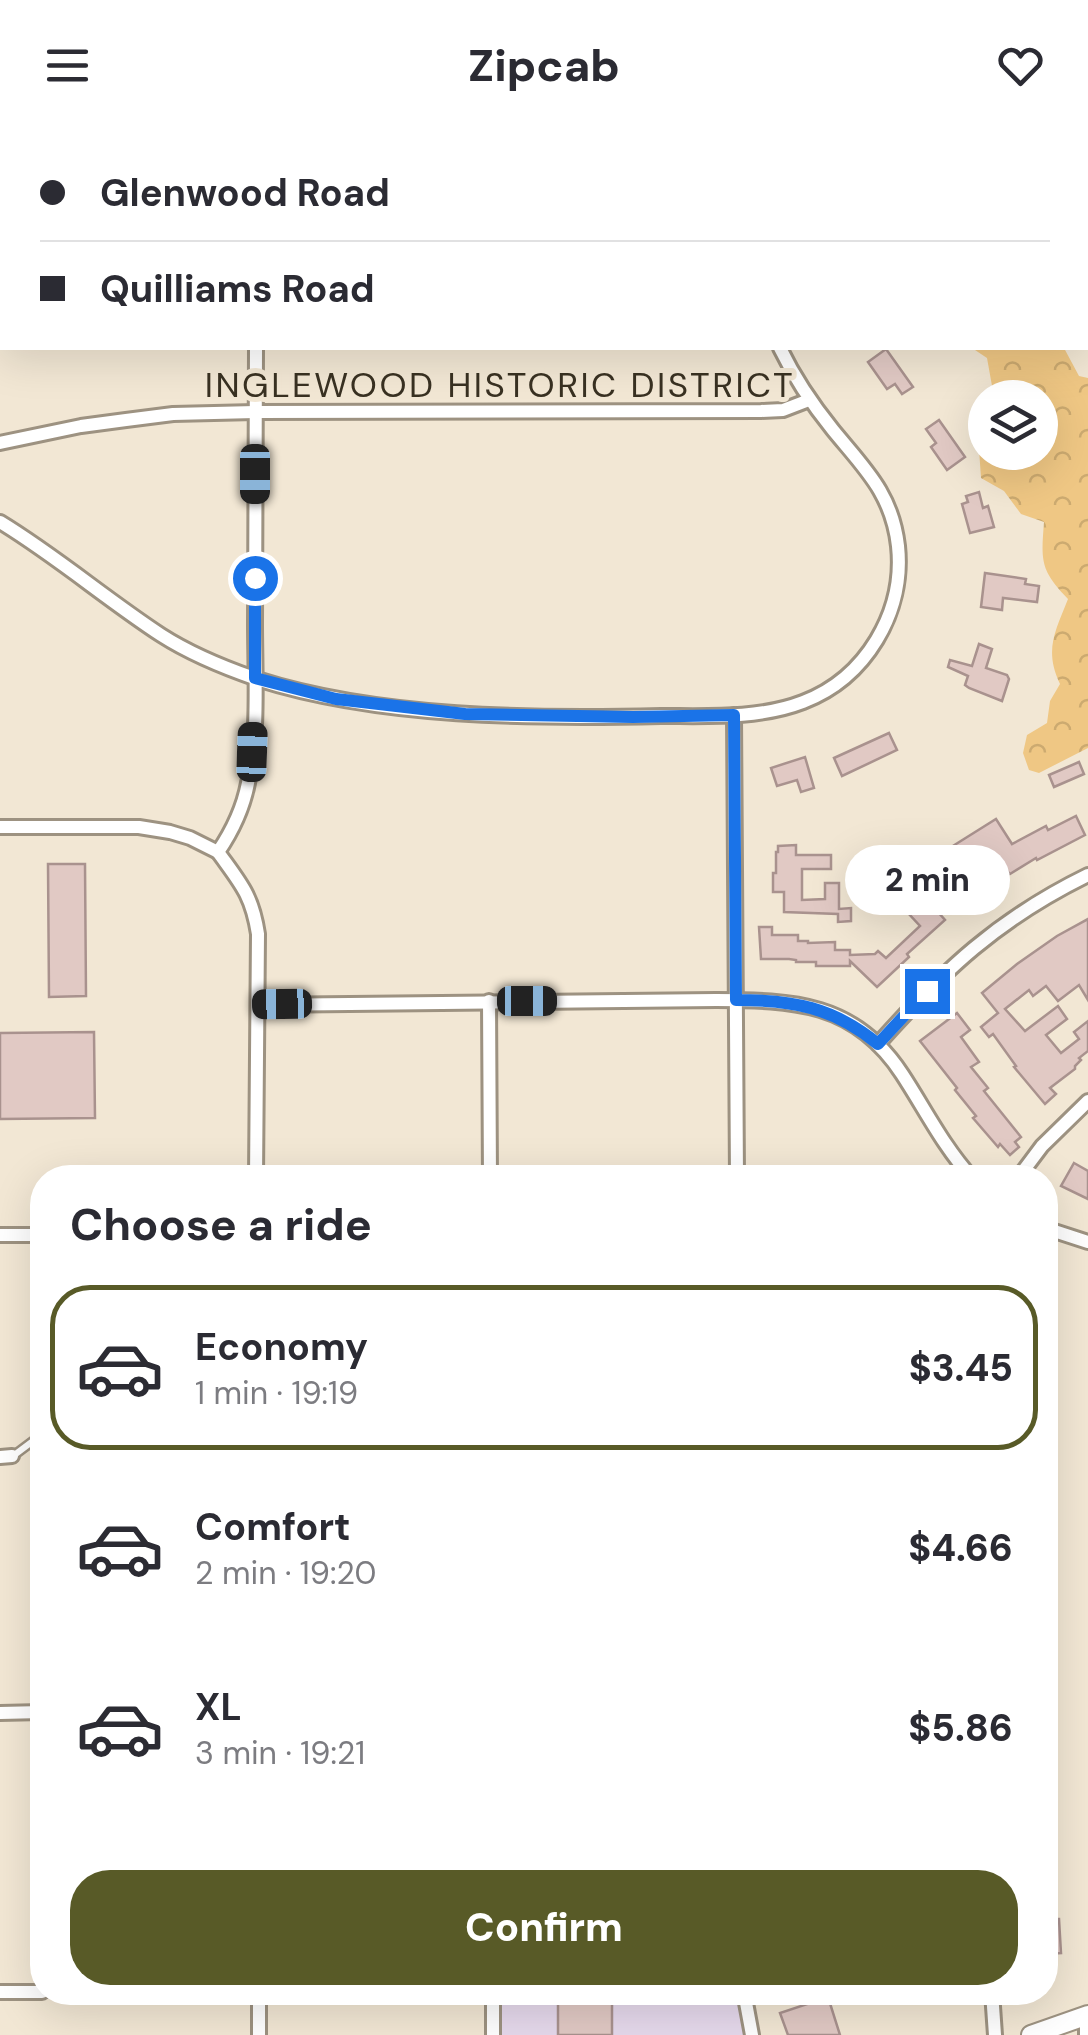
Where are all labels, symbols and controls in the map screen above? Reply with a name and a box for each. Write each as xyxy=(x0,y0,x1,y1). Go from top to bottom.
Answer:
text: Zipcab xyxy=(468,36,620,95)
icon: menu xyxy=(40,38,95,93)
icon: heart xyxy=(993,38,1048,93)
text: Glenwood Road xyxy=(100,168,390,218)
text: Quilliams Road xyxy=(100,264,375,314)
district label: INGLEWOOD HISTORIC DISTRICT xyxy=(205,362,795,408)
map controls xyxy=(968,380,1058,470)
button: layers xyxy=(968,380,1058,470)
car xyxy=(240,444,270,504)
route start xyxy=(233,556,278,601)
car xyxy=(236,721,268,783)
callout: 2 min xyxy=(844,846,1010,916)
text: 2 min xyxy=(885,859,970,901)
route end xyxy=(905,969,950,1014)
car xyxy=(497,986,557,1016)
car xyxy=(252,988,312,1020)
text: Choose a ride xyxy=(70,1195,372,1254)
text: Economy xyxy=(195,1322,368,1372)
icon: car xyxy=(75,1323,165,1413)
text: $3.45 xyxy=(909,1343,1013,1393)
text: 1 min · 19:19 xyxy=(195,1372,358,1414)
text: Comfort xyxy=(195,1502,351,1552)
icon: car xyxy=(75,1503,165,1593)
text: $4.66 xyxy=(908,1523,1013,1573)
text: 2 min · 19:20 xyxy=(195,1552,376,1594)
text: XL xyxy=(195,1682,242,1732)
icon: car xyxy=(75,1683,165,1773)
text: $5.86 xyxy=(908,1703,1013,1753)
text: 3 min · 19:21 xyxy=(195,1732,365,1774)
button: Confirm xyxy=(70,1870,1018,1985)

